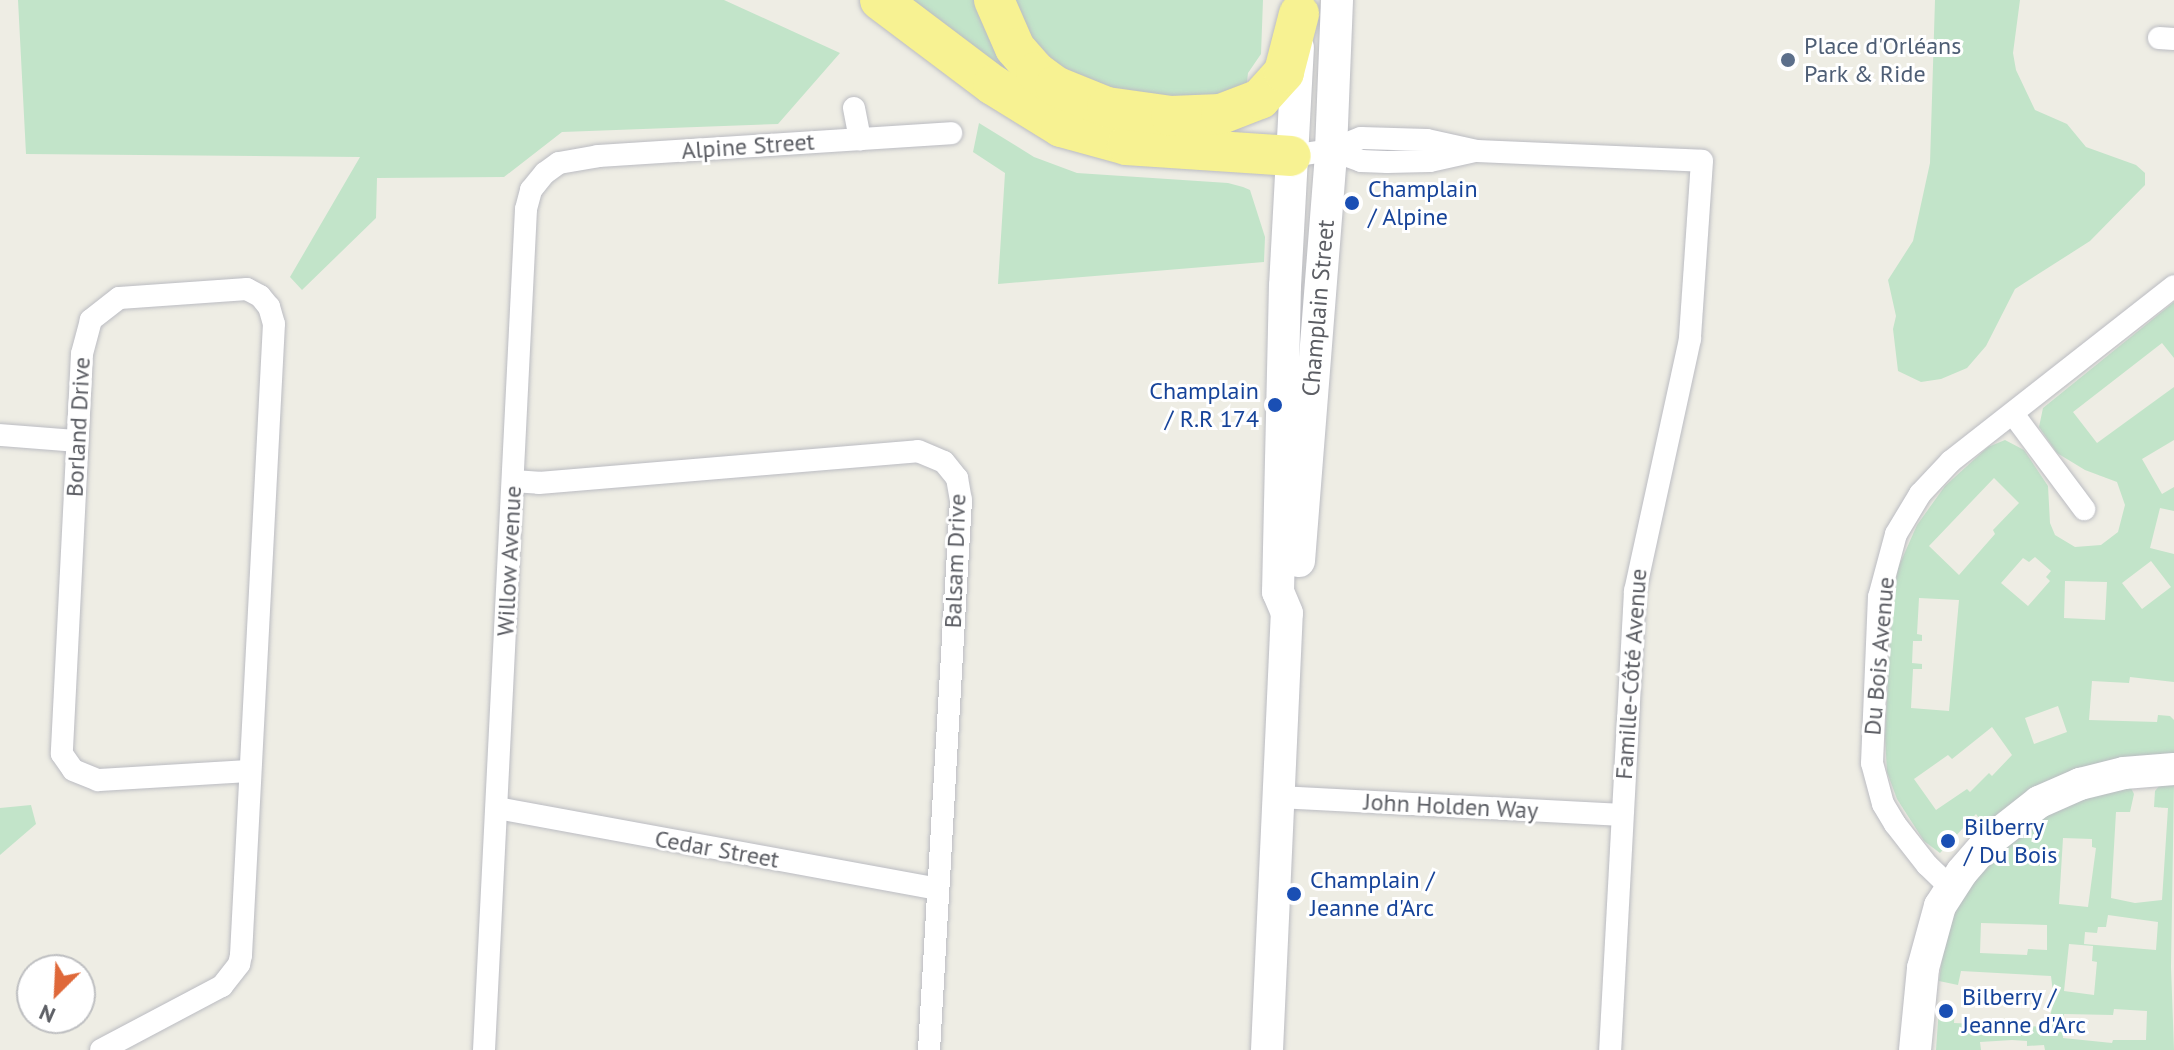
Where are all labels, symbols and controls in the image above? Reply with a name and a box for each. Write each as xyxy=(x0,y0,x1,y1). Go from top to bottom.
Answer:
place label: Place d'Orléans Park & Ride xyxy=(1804,32,1961,88)
marker: Place d'Orléans Park & Ride xyxy=(1779,51,1797,69)
street label: Alpine Street xyxy=(680,127,816,165)
place label: Champlain / Alpine xyxy=(1368,175,1478,231)
marker: Champlain / Alpine xyxy=(1343,194,1361,212)
street label: Champlain Street xyxy=(1296,218,1340,398)
street label: Borland Drive xyxy=(60,356,96,498)
place label: Champlain / R.R 174 xyxy=(1149,377,1259,433)
marker: Champlain / R.R 174 xyxy=(1266,396,1284,414)
street label: Willow Avenue xyxy=(491,484,527,638)
street label: Balsam Drive xyxy=(938,493,972,629)
street label: Famille-Côté Avenue xyxy=(1609,567,1653,781)
street label: Du Bois Avenue xyxy=(1858,575,1900,737)
street label: John Holden Way xyxy=(1363,787,1539,825)
place label: Bilberry / Du Bois xyxy=(1964,813,2057,869)
street label: Cedar Street xyxy=(653,824,781,874)
marker: Bilberry / Du Bois xyxy=(1939,832,1957,850)
place label: Champlain / Jeanne d'Arc xyxy=(1310,866,1435,922)
marker: Champlain / Jeanne d'Arc xyxy=(1285,885,1303,903)
north arrow xyxy=(16,954,96,1034)
place label: Bilberry / Jeanne d'Arc xyxy=(1962,983,2086,1039)
text: N xyxy=(35,998,59,1030)
marker: Bilberry / Jeanne d'Arc xyxy=(1937,1002,1955,1020)

